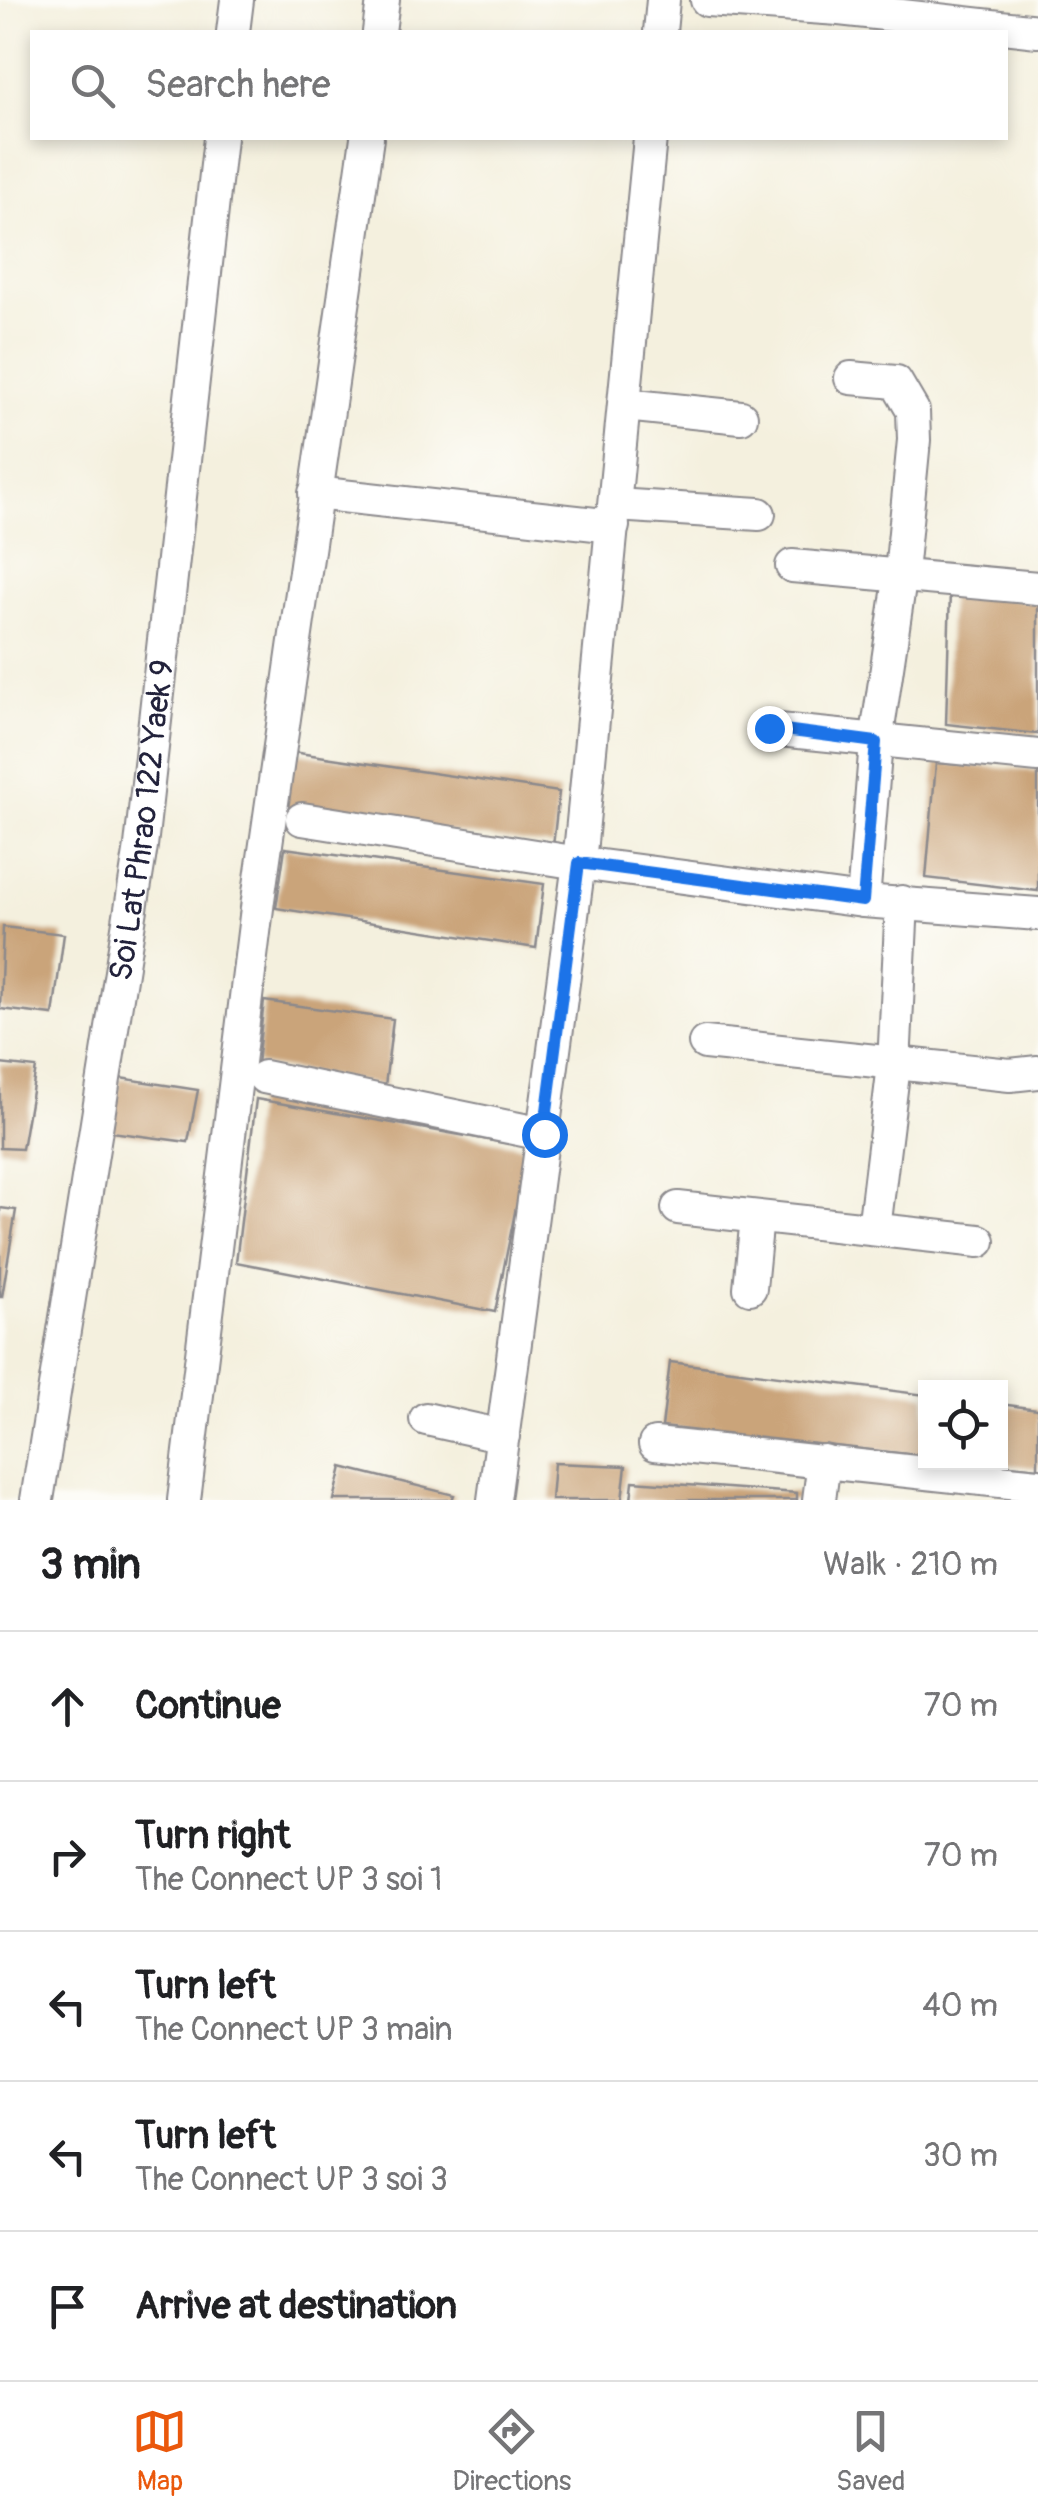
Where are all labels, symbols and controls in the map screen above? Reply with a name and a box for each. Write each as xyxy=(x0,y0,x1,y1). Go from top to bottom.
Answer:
search box xyxy=(30,30,1008,140)
icon: search xyxy=(65,58,120,113)
text: Search here xyxy=(145,61,331,109)
street label: Soi Lat Phrao 122 Yaek 9 xyxy=(101,658,183,984)
route end xyxy=(747,706,793,752)
route start xyxy=(522,1112,568,1158)
map controls xyxy=(918,1380,1008,1470)
button: locate xyxy=(918,1380,1008,1470)
text: 3 min xyxy=(40,1539,141,1591)
text: Walk · 210 m xyxy=(823,1545,998,1585)
icon: ahead xyxy=(40,1679,95,1734)
text: Continue xyxy=(135,1682,281,1730)
text: 70 m xyxy=(924,1686,998,1726)
text: Turn right xyxy=(135,1812,290,1860)
icon: right xyxy=(40,1829,95,1884)
text: 70 m xyxy=(924,1836,998,1876)
text: The Connect UP 3 soi 1 xyxy=(135,1860,442,1900)
text: Turn left xyxy=(135,1962,276,2010)
icon: left xyxy=(40,1979,95,2034)
text: 40 m xyxy=(922,1986,998,2026)
text: The Connect UP 3 main xyxy=(135,2010,453,2050)
text: Turn left xyxy=(135,2112,276,2160)
icon: left xyxy=(40,2129,95,2184)
text: 30 m xyxy=(923,2136,998,2176)
text: The Connect UP 3 soi 3 xyxy=(135,2160,448,2200)
icon: arrive xyxy=(40,2279,95,2334)
text: Arrive at destination xyxy=(135,2282,457,2330)
tab: Map xyxy=(132,2404,187,2499)
tab: Directions xyxy=(452,2404,571,2499)
tab: Saved xyxy=(836,2404,906,2499)

